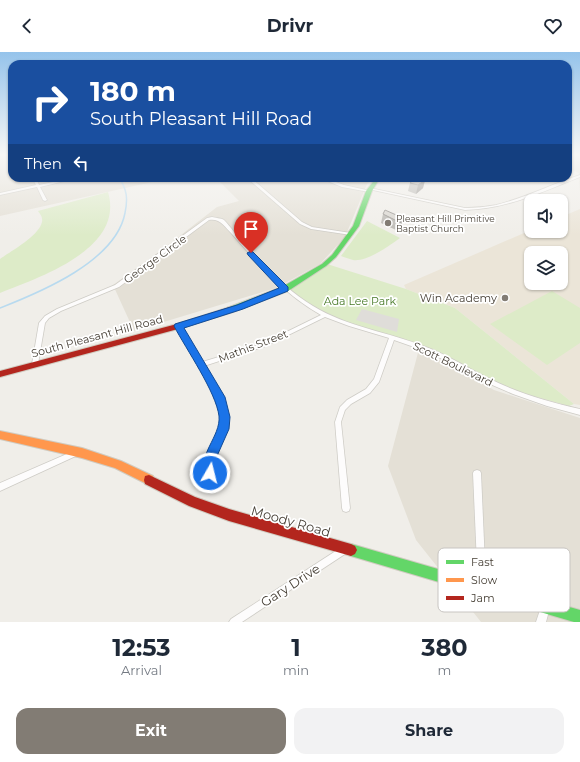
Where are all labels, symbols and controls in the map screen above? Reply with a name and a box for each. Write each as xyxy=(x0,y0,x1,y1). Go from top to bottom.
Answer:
icon: back xyxy=(16,15,38,37)
text: Drivr xyxy=(267,15,313,37)
icon: heart xyxy=(542,15,564,37)
text: 180 m xyxy=(90,74,176,108)
icon: right xyxy=(24,76,76,128)
text: South Pleasant Hill Road xyxy=(90,108,312,130)
icon: left xyxy=(70,152,92,174)
text: Then xyxy=(24,154,62,173)
map controls xyxy=(524,194,568,290)
button: sound xyxy=(524,194,568,238)
pin xyxy=(234,212,268,253)
place label: Pleasant Hill Primitive Baptist Church xyxy=(396,213,495,234)
icon: arrive xyxy=(240,218,262,240)
marker: Pleasant Hill Primitive Baptist Church xyxy=(383,218,393,228)
street label: George Circle xyxy=(121,231,189,286)
button: layers xyxy=(524,246,568,290)
place label: Win Academy xyxy=(420,291,497,305)
marker: Win Academy xyxy=(500,293,510,303)
park label: Ada Lee Park xyxy=(324,294,397,308)
street label: South Pleasant Hill Road xyxy=(30,312,164,360)
street label: Mathis Street xyxy=(216,326,290,366)
street label: Scott Boulevard xyxy=(411,339,495,389)
position arrow xyxy=(189,452,231,494)
street label: Moody Road xyxy=(249,502,333,540)
legend xyxy=(438,548,570,612)
text: Fast xyxy=(471,555,495,569)
street label: Gary Drive xyxy=(257,560,323,610)
text: Slow xyxy=(471,573,497,587)
text: Jam xyxy=(470,591,495,605)
text: 12:53 xyxy=(112,633,171,662)
text: 1 xyxy=(291,633,301,662)
text: 380 xyxy=(421,633,468,662)
text: Arrival xyxy=(121,662,162,678)
text: min xyxy=(283,662,309,678)
text: m xyxy=(438,662,451,678)
button: Exit xyxy=(16,708,286,754)
button: Share xyxy=(294,708,564,754)

